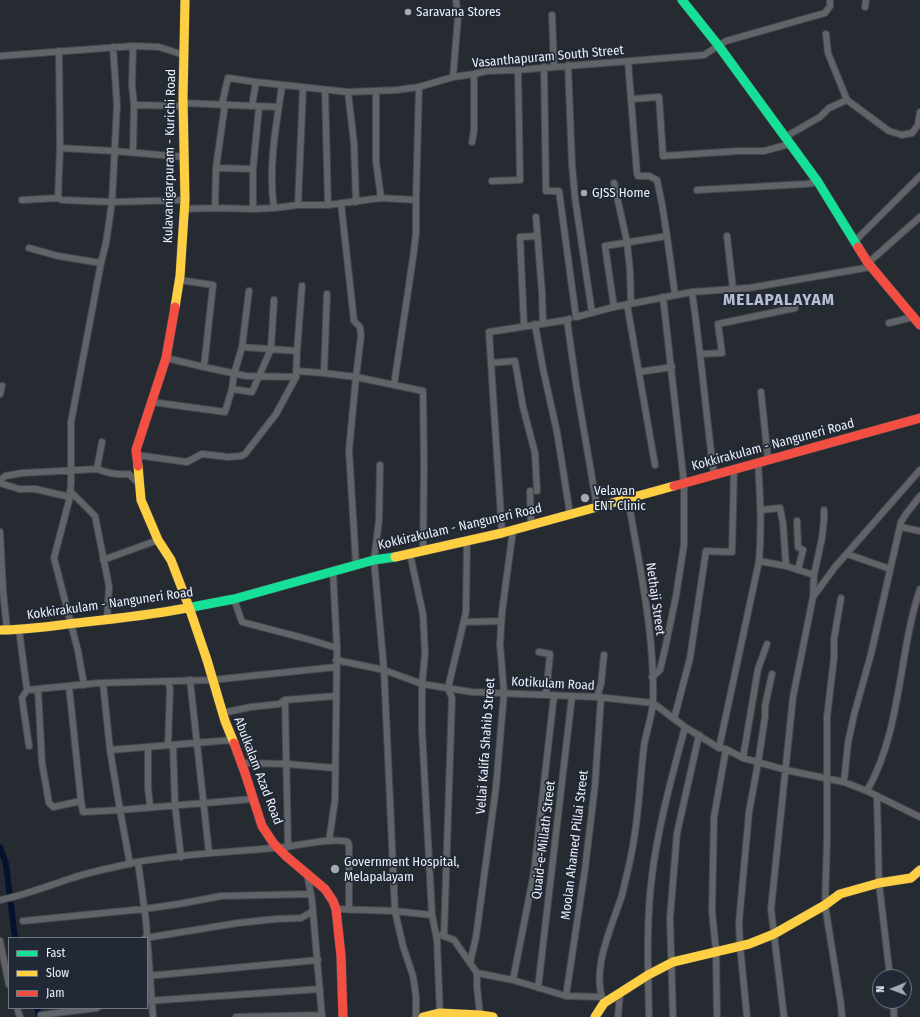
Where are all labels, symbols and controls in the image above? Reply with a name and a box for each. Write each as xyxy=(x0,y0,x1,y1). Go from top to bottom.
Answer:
place label: Saravana Stores xyxy=(416,4,501,20)
marker: Saravana Stores xyxy=(403,7,413,17)
street label: Vasanthapuram South Street xyxy=(472,43,624,71)
street label: Kulavanigarpuram - Kurichi Road xyxy=(161,69,179,243)
place label: GJSS Home xyxy=(592,185,650,201)
marker: GJSS Home xyxy=(579,188,589,198)
district label: MELAPALAYAM xyxy=(723,290,835,310)
street label: Kokkirakulam - Nanguneri Road xyxy=(690,416,856,474)
place label: Velavan ENT Clinic xyxy=(594,483,646,514)
marker: Velavan ENT Clinic xyxy=(579,492,591,504)
street label: Kokkirakulam - Nanguneri Road xyxy=(376,501,544,553)
street label: Nethaji Street xyxy=(642,562,668,636)
street label: Kokkirakulam - Nanguneri Road xyxy=(26,585,194,623)
street label: Kotikulam Road xyxy=(511,674,595,694)
street label: Vellai Kalifa Shahib Street xyxy=(473,677,499,815)
street label: Abulkalam Azad Road xyxy=(230,715,286,827)
street label: Moolan Ahamed Pillai Street xyxy=(558,769,592,921)
street label: Quaid-e-Millath Street xyxy=(529,780,559,900)
place label: Government Hospital, Melapalayam xyxy=(344,854,459,885)
marker: Government Hospital, Melapalayam xyxy=(329,863,341,875)
legend xyxy=(8,937,148,1009)
text: Fast xyxy=(46,946,65,960)
text: Slow xyxy=(46,966,69,980)
north arrow xyxy=(872,969,912,1009)
text: Jam xyxy=(46,986,64,1000)
text: N xyxy=(874,986,887,993)

